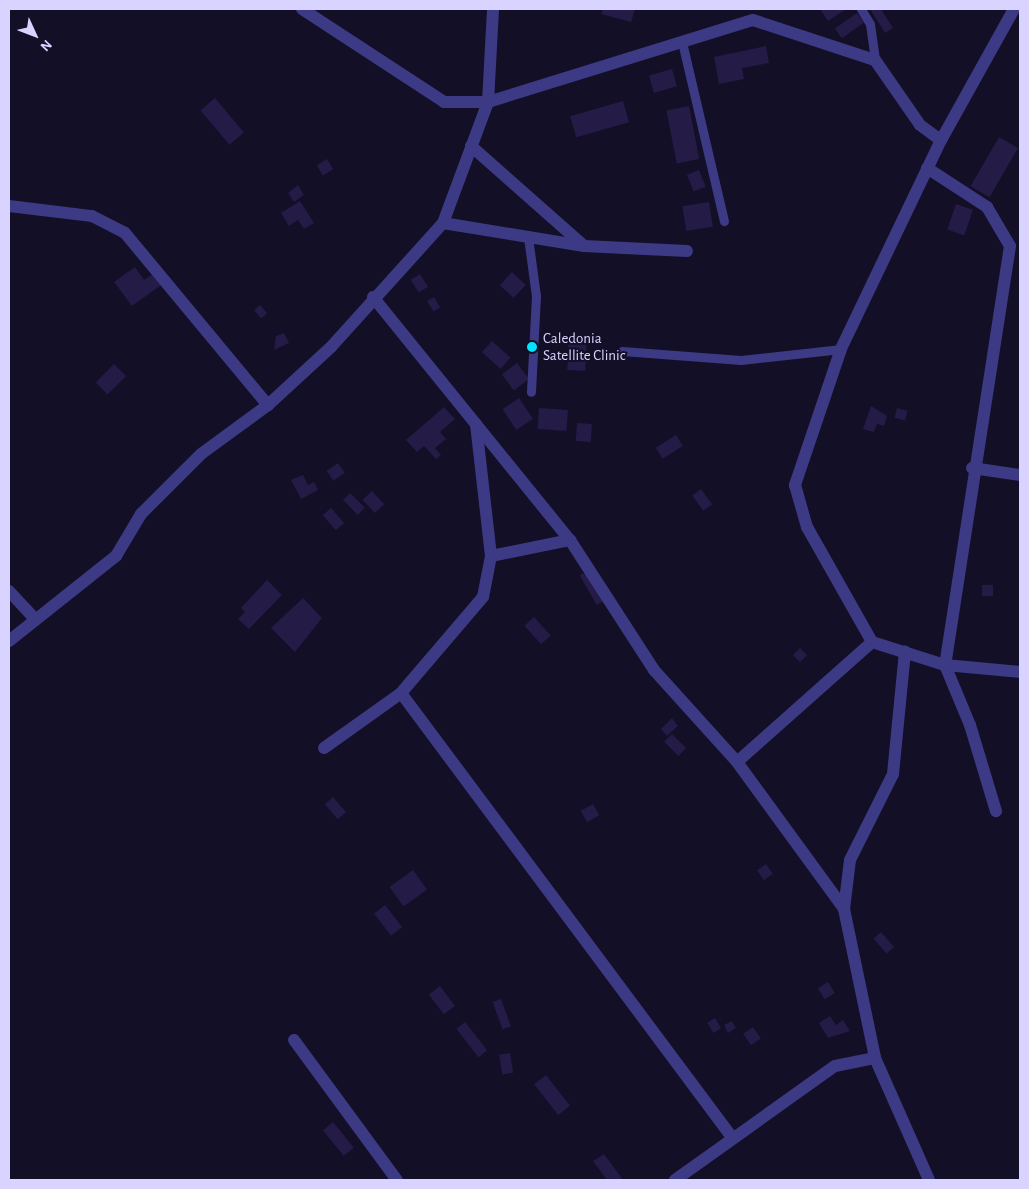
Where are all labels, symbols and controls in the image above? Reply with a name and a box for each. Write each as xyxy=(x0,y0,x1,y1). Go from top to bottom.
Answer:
north arrow xyxy=(10,10,60,60)
text: N xyxy=(38,37,54,54)
place label: Caledonia Satellite Clinic xyxy=(543,329,625,364)
marker: Caledonia Satellite Clinic xyxy=(525,340,539,354)

